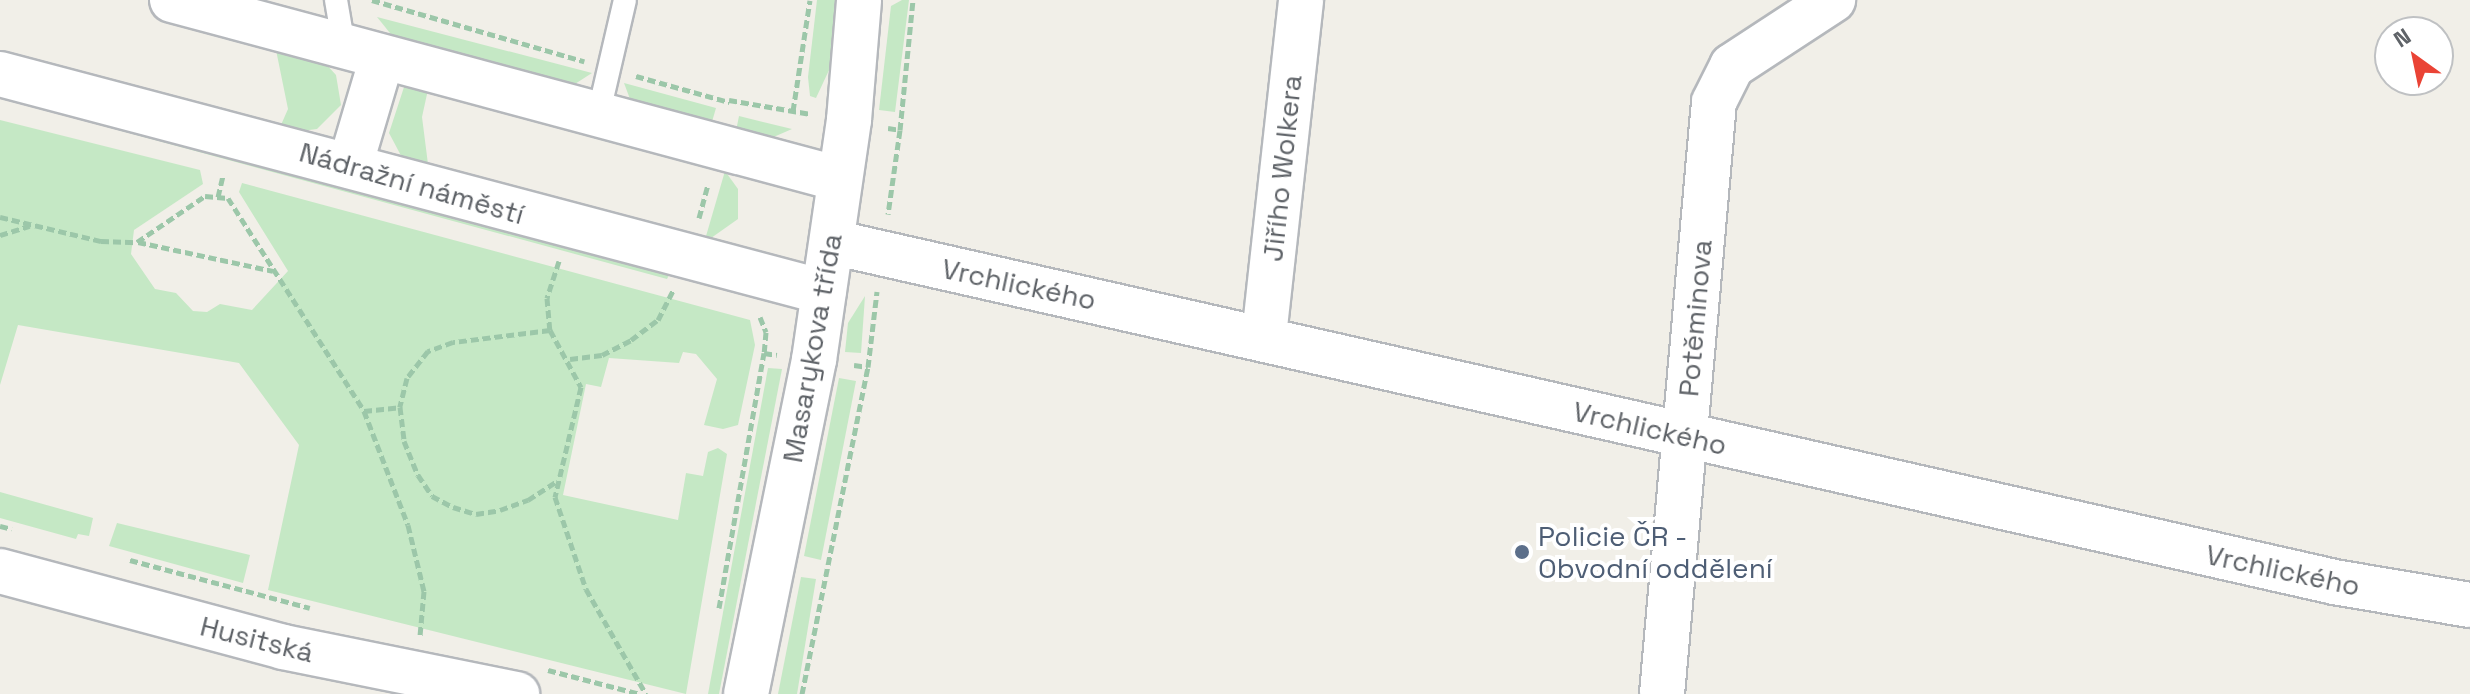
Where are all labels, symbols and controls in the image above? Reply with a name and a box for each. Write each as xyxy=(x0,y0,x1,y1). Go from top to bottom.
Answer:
north arrow xyxy=(2374,16,2454,96)
text: N xyxy=(2388,22,2416,53)
street label: Jiřího Wolkera xyxy=(1255,73,1309,263)
street label: Nádražní náměstí xyxy=(296,135,528,231)
street label: Masarykova třída xyxy=(775,231,849,465)
street label: Potěminova xyxy=(1671,238,1719,398)
street label: Vrchlického xyxy=(939,251,1099,317)
street label: Vrchlického xyxy=(1570,394,1730,462)
place label: Policie ČR - Obvodní oddělení xyxy=(1538,519,1773,585)
street label: Vrchlického xyxy=(2203,537,2363,603)
marker: Policie ČR - Obvodní oddělení xyxy=(1513,543,1531,561)
street label: Husitská xyxy=(197,609,317,669)

